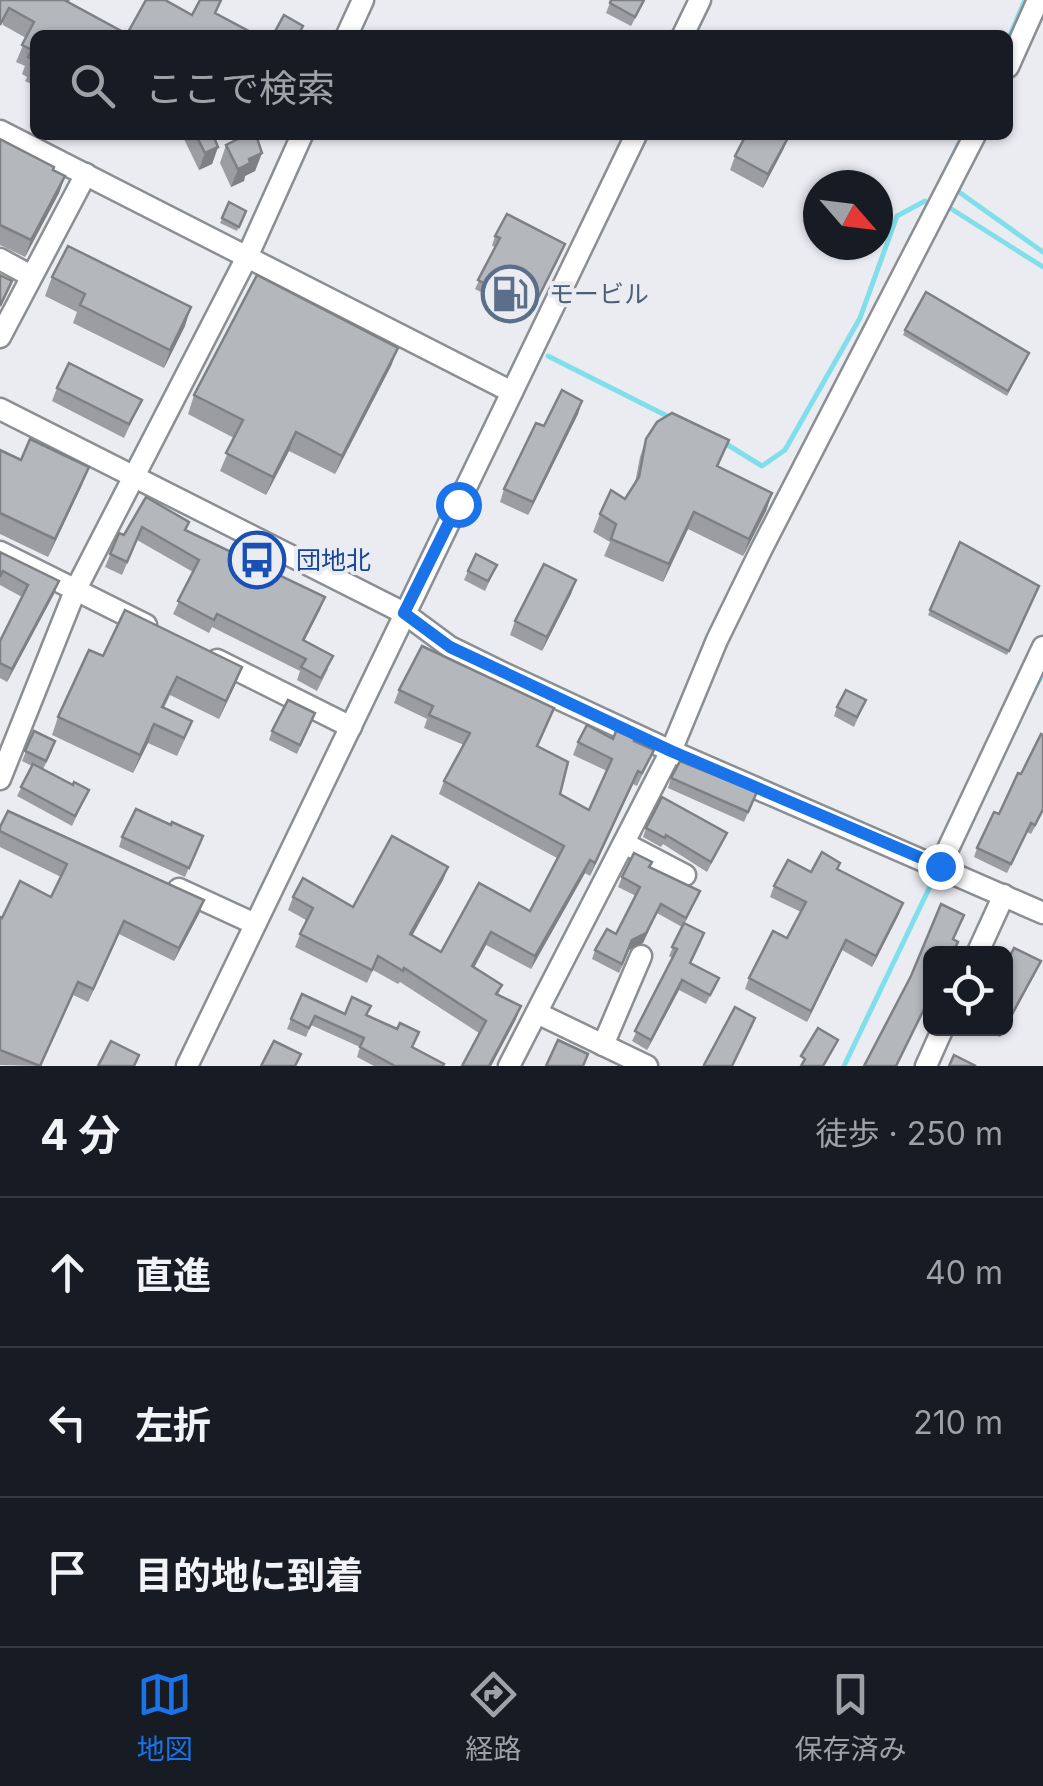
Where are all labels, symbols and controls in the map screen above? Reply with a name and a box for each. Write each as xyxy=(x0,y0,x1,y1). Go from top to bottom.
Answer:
search box xyxy=(30,30,1013,140)
icon: search xyxy=(65,58,120,113)
text: ここで検索 xyxy=(145,65,335,111)
north arrow xyxy=(803,170,893,260)
fuel station icon: モービル xyxy=(480,264,540,324)
place label: モービル xyxy=(549,279,649,309)
route start xyxy=(436,482,482,528)
bus stop icon: 団地北 xyxy=(227,530,287,590)
place label: 団地北 xyxy=(296,545,371,575)
route end xyxy=(918,844,964,890)
map controls xyxy=(923,946,1013,1036)
button: locate xyxy=(923,946,1013,1036)
text: 4 分 xyxy=(40,1109,120,1160)
text: 徒歩 · 250 m xyxy=(816,1114,1003,1153)
icon: ahead xyxy=(40,1245,95,1300)
text: 直進 xyxy=(135,1252,211,1298)
text: 40 m xyxy=(925,1253,1003,1292)
icon: left xyxy=(40,1395,95,1450)
text: 左折 xyxy=(135,1402,211,1448)
text: 210 m xyxy=(913,1403,1003,1442)
icon: arrive xyxy=(40,1545,95,1600)
text: 目的地に到着 xyxy=(135,1552,363,1598)
tab: 地図 xyxy=(136,1667,193,1767)
tab: 経路 xyxy=(465,1667,522,1767)
tab: 保存済み xyxy=(794,1667,907,1767)

